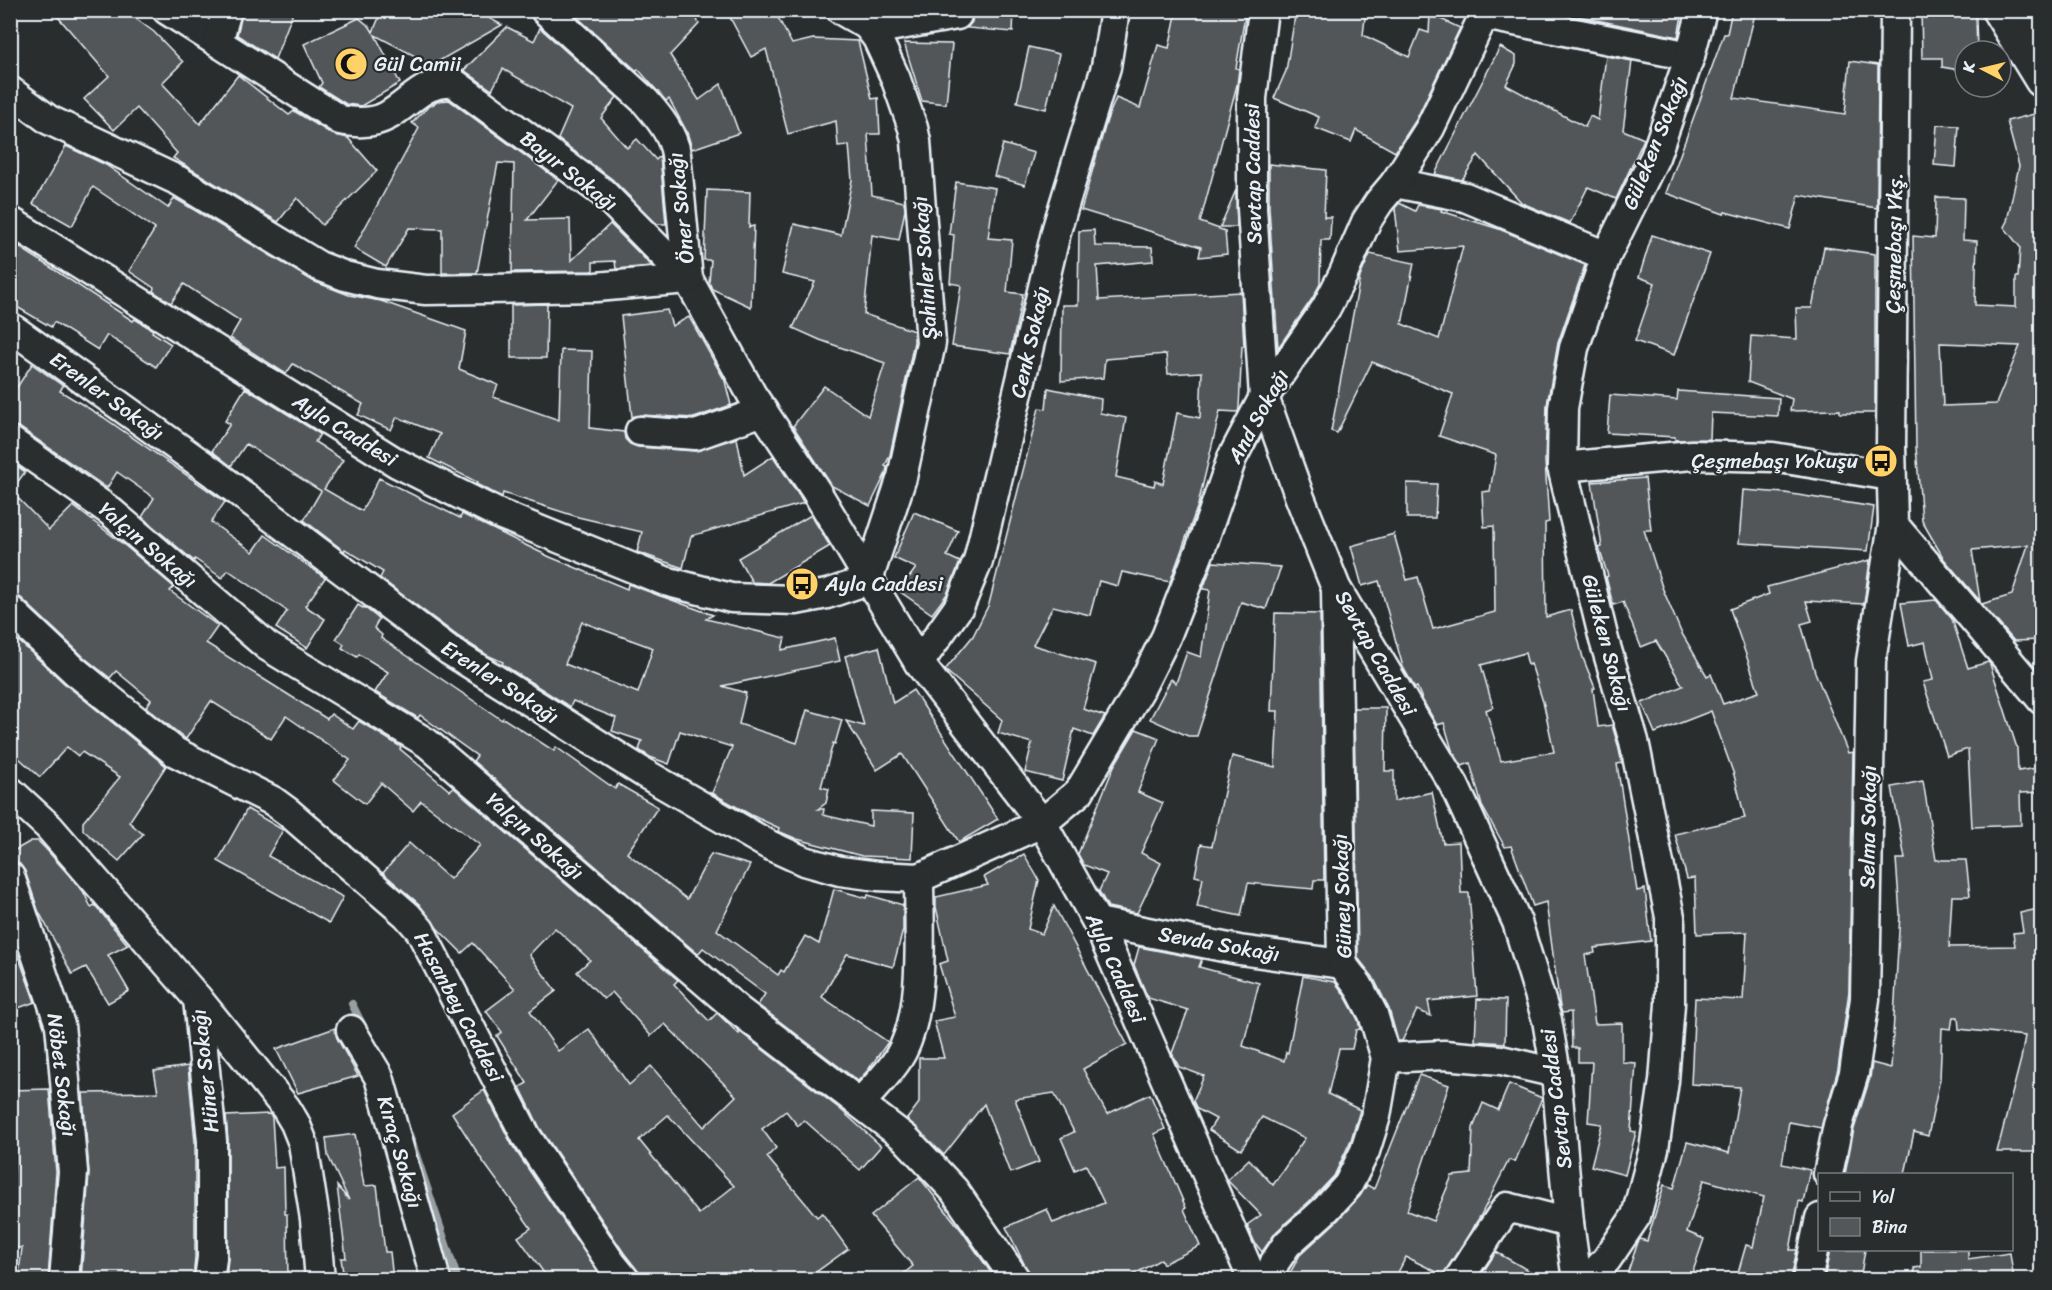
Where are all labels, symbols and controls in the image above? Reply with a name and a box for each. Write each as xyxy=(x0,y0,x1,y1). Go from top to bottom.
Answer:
north arrow xyxy=(1953,39,2013,99)
place label: Gül Camii xyxy=(374,45,462,83)
mosque icon: Gül Camii xyxy=(333,46,369,82)
text: K xyxy=(1954,59,1984,75)
street label: Güleken Sokağı xyxy=(1611,70,1699,216)
street label: Sevtap Caddesi xyxy=(1233,102,1273,245)
street label: Bayır Sokağı xyxy=(511,120,627,222)
street label: Öner Sokağı xyxy=(656,150,706,266)
street label: Çeşmebaşı Ykş. xyxy=(1874,172,1914,314)
street label: Şahinler Sokağı xyxy=(901,195,949,341)
street label: Cenk Sokağı xyxy=(999,282,1061,402)
street label: Erenler Sokağı xyxy=(41,341,173,451)
street label: And Sokağı xyxy=(1216,361,1300,471)
street label: Ayla Caddesi xyxy=(284,382,406,478)
place label: Çeşmebaşı Yokuşu xyxy=(1692,442,1858,480)
bus stop icon: Çeşmebaşı Yokuşu xyxy=(1863,443,1899,479)
street label: Yalçın Sokağı xyxy=(89,492,207,599)
place label: Ayla Caddesi xyxy=(824,565,944,603)
bus stop icon: Ayla Caddesi xyxy=(784,566,820,602)
street label: Güleken Sokağı xyxy=(1570,570,1644,716)
street label: Sevtap Caddesi xyxy=(1324,582,1428,725)
street label: Erenler Sokağı xyxy=(433,629,567,735)
street label: Selma Sokağı xyxy=(1848,765,1888,889)
street label: Yalçın Sokağı xyxy=(477,782,593,890)
street label: Güney Sokağı xyxy=(1321,833,1363,959)
street label: Ayla Caddesi xyxy=(1074,905,1158,1031)
street label: Sevda Sokağı xyxy=(1155,915,1283,973)
street label: Hasanbey Caddesi xyxy=(403,925,515,1091)
street label: Hüner Sokağı xyxy=(180,1007,230,1135)
street label: Nöbet Sokağı xyxy=(36,1011,88,1139)
street label: Sevtap Caddesi xyxy=(1528,1026,1583,1171)
street label: Kıraç Sokağı xyxy=(366,1091,434,1213)
legend xyxy=(1818,1173,2013,1251)
text: Yol xyxy=(1872,1181,1895,1213)
text: Bina xyxy=(1872,1211,1908,1243)

